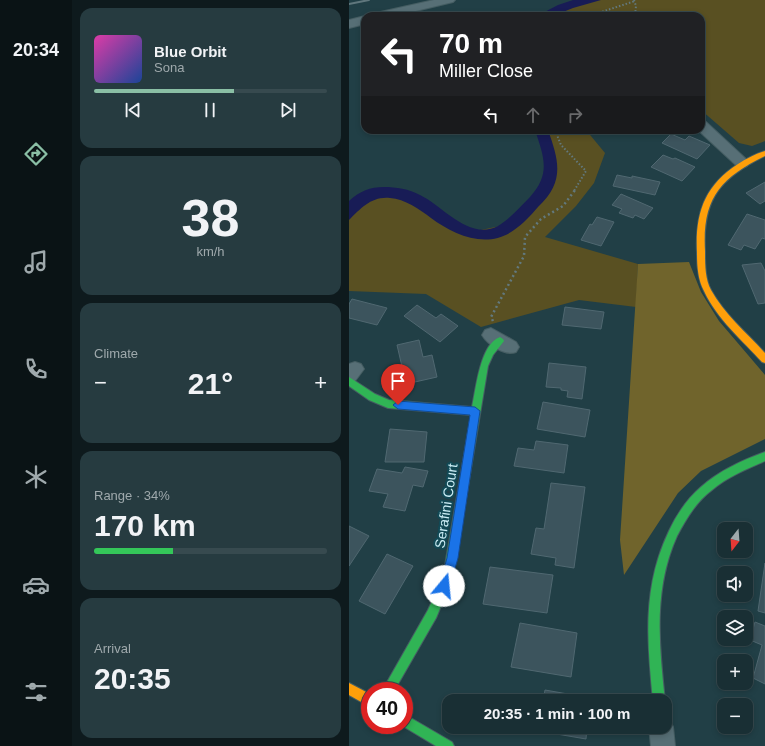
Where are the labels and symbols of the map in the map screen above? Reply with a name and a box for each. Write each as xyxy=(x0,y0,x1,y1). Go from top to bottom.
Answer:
pin xyxy=(381,364,415,405)
street label: Serafini Court xyxy=(431,462,461,550)
north arrow xyxy=(717,522,753,558)
position arrow xyxy=(423,565,465,607)
speed limit sign: 40 xyxy=(361,682,413,734)

